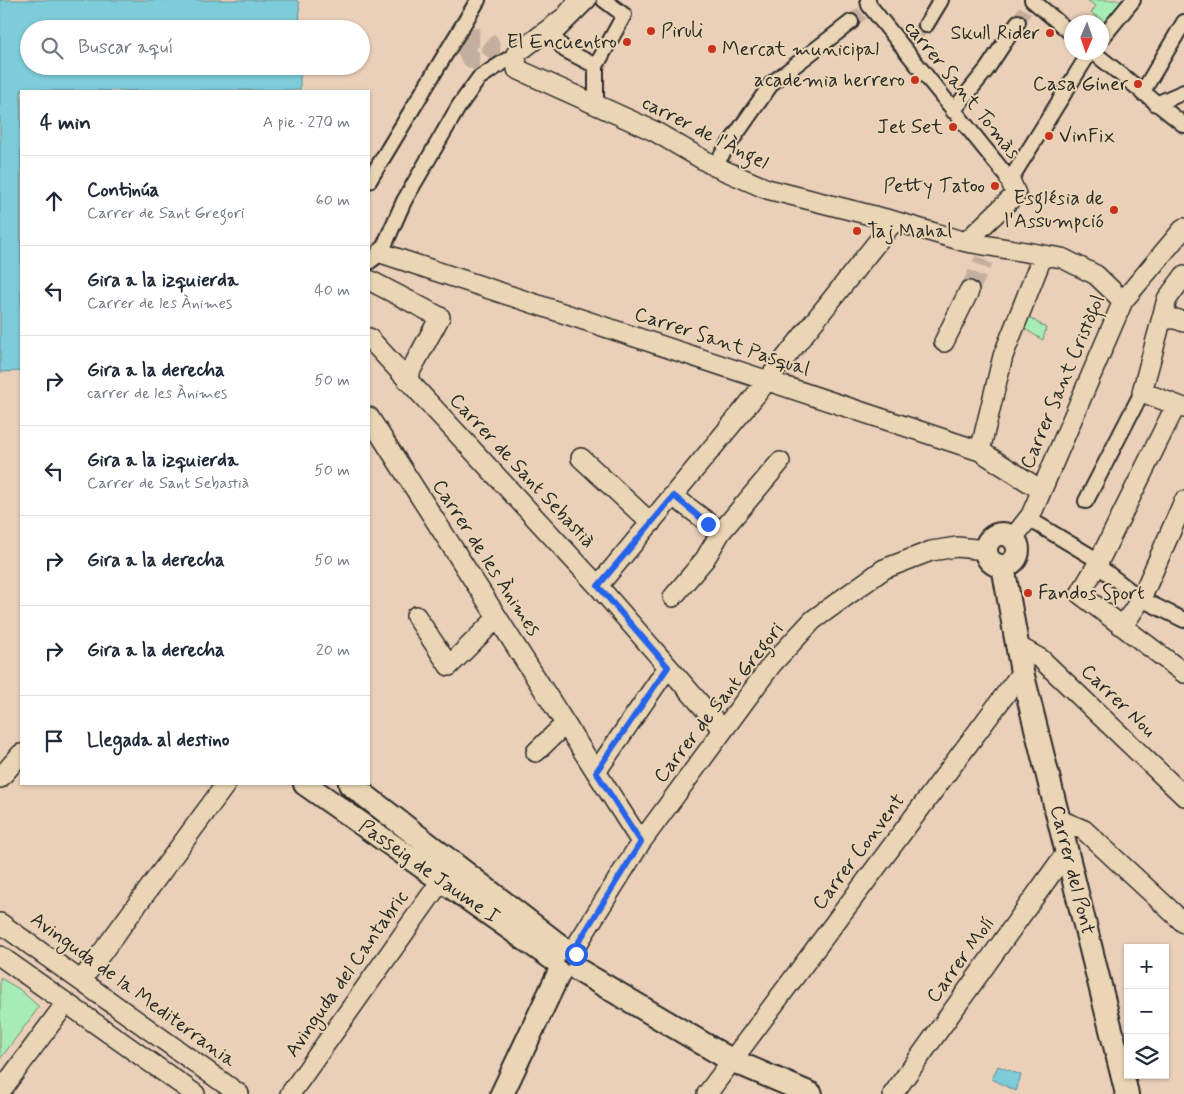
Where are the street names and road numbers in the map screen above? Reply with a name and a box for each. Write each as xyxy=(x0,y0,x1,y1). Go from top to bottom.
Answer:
street label: carrer Sant Tomàs xyxy=(898,15,1026,165)
street label: carrer de l'Àngel xyxy=(636,90,773,178)
street label: Carrer Sant Cristòfol xyxy=(1014,291,1114,474)
street label: Carrer Sant Pasqual xyxy=(631,301,813,383)
street label: Carrer de Sant Sebastià xyxy=(443,388,601,554)
street label: Carrer de les Ànimes xyxy=(425,475,547,642)
street label: Carrer de Sant Gregori xyxy=(648,617,792,790)
street label: Carrer Nou xyxy=(1074,658,1162,744)
street label: Carrer Convent xyxy=(806,788,912,916)
street label: Carrer del Pont xyxy=(1043,802,1101,938)
street label: Passeig de Jaume I xyxy=(353,813,505,931)
street label: Avinguda del Cantabric xyxy=(279,885,416,1063)
street label: Avinguda de la Mediterrania xyxy=(24,906,242,1075)
street label: Carrer Molí xyxy=(920,911,1002,1009)

